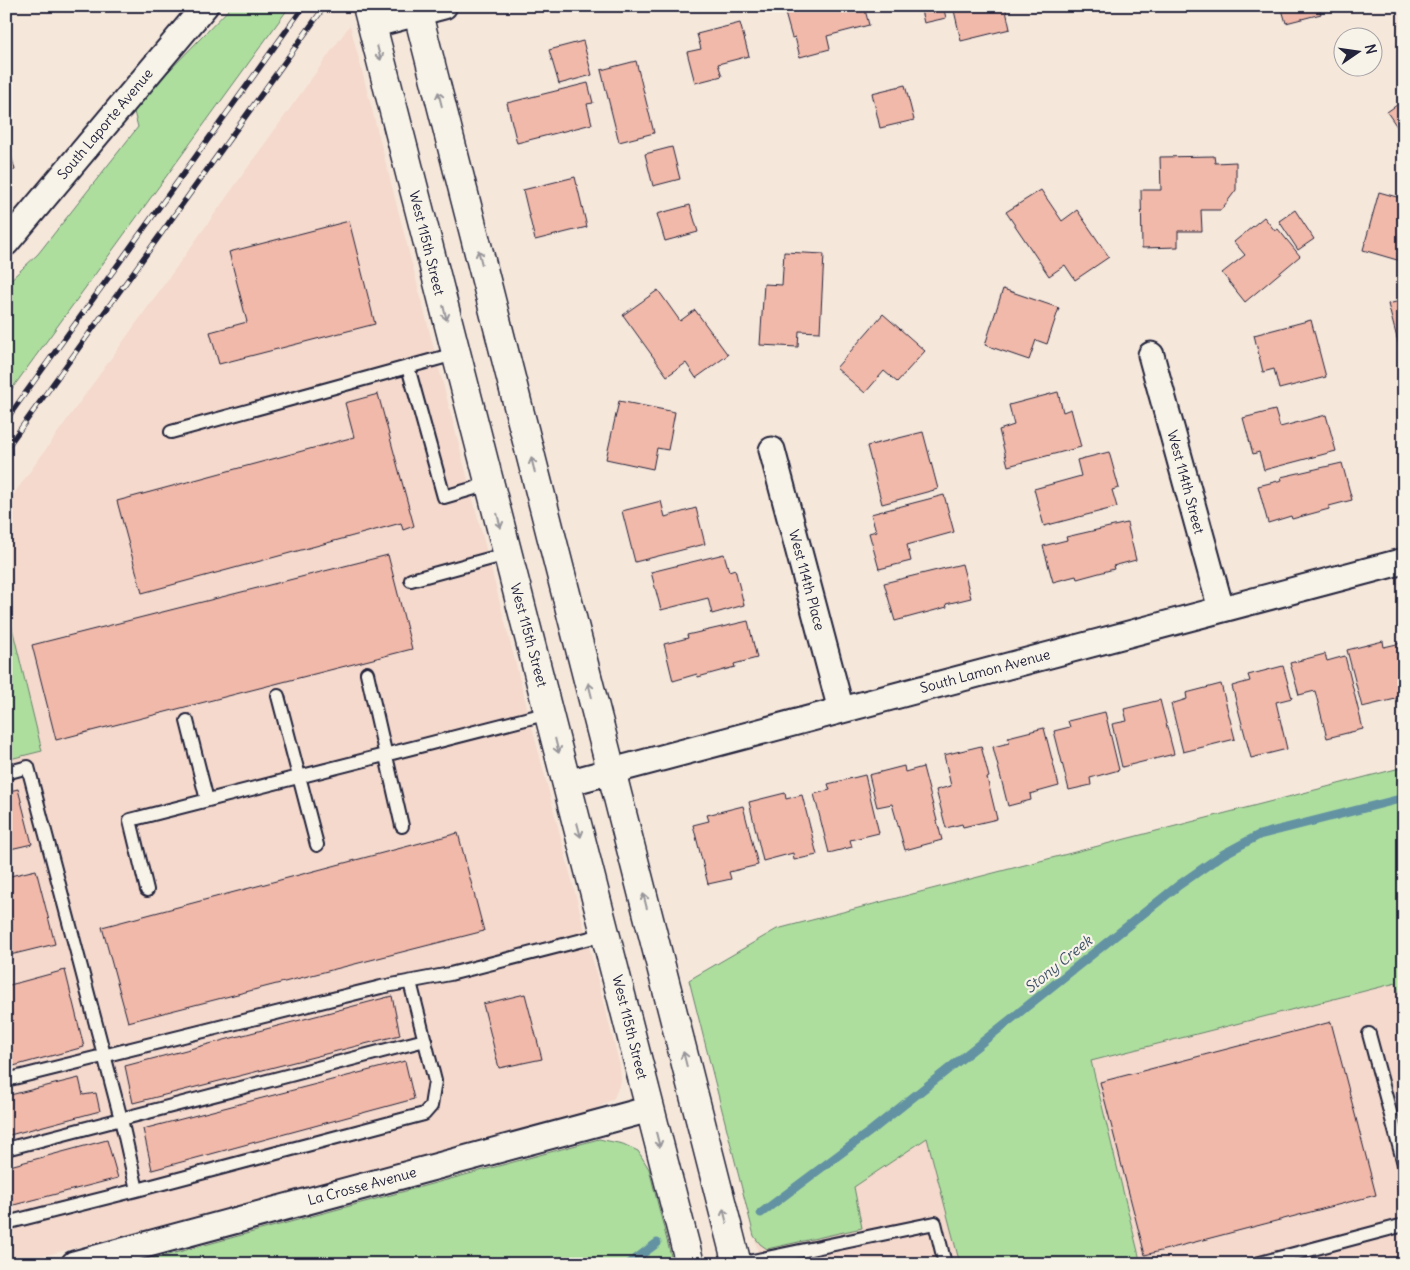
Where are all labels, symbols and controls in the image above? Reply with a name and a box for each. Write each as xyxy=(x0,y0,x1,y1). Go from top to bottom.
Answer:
north arrow xyxy=(1332,28,1382,78)
text: N xyxy=(1361,42,1381,56)
one-way arrow xyxy=(375,45,384,61)
street label: South Laporte Avenue xyxy=(53,65,157,183)
one-way arrow xyxy=(435,92,444,108)
street label: West 115th Street xyxy=(405,189,449,297)
one-way arrow xyxy=(475,249,484,265)
one-way arrow xyxy=(441,304,450,320)
street label: West 114th Street xyxy=(1163,428,1209,536)
one-way arrow xyxy=(528,457,537,473)
one-way arrow xyxy=(495,512,504,528)
street label: West 114th Place xyxy=(785,528,829,632)
street label: West 115th Street xyxy=(506,581,552,689)
street label: South Lamon Avenue xyxy=(918,645,1052,697)
one-way arrow xyxy=(585,683,594,699)
one-way arrow xyxy=(553,737,563,753)
one-way arrow xyxy=(575,822,584,838)
one-way arrow xyxy=(640,894,649,910)
water label: Stony Creek xyxy=(1020,930,1097,997)
street label: West 115th Street xyxy=(608,973,652,1081)
one-way arrow xyxy=(680,1051,689,1067)
one-way arrow xyxy=(654,1132,663,1148)
street label: La Crosse Avenue xyxy=(306,1163,418,1209)
one-way arrow xyxy=(720,1209,729,1225)

